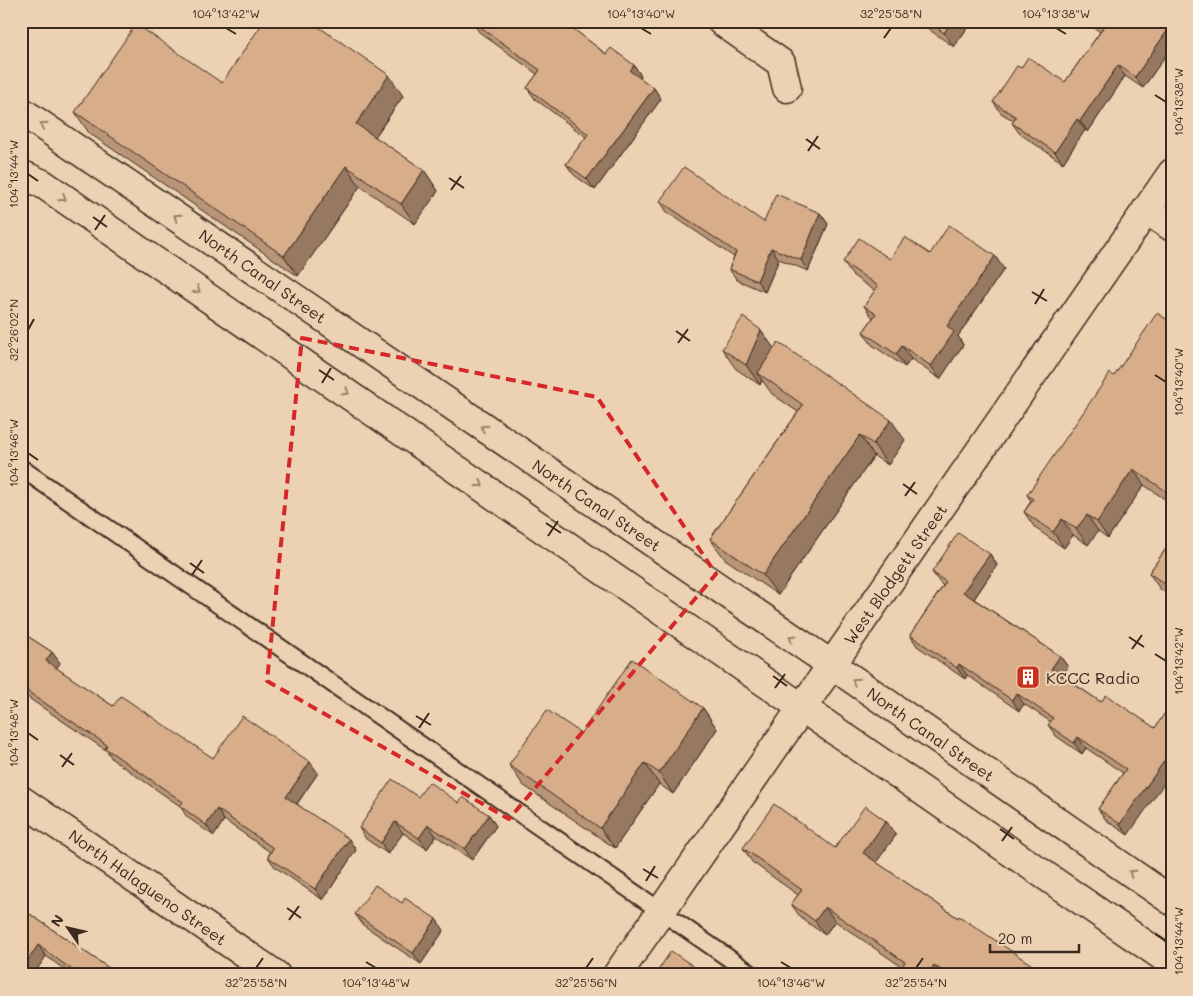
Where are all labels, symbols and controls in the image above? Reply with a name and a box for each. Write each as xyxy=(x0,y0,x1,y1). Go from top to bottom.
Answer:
text: 104°13'42"W xyxy=(192,5,260,21)
text: 104°13'40"W xyxy=(607,5,675,21)
text: 32°25'58"N xyxy=(860,5,922,21)
text: 104°13'38"W xyxy=(1022,5,1090,21)
text: 104°13'38"W xyxy=(1170,68,1186,136)
one-way arrow xyxy=(39,122,49,131)
text: 104°13'44"W xyxy=(5,140,21,208)
one-way arrow xyxy=(58,192,67,201)
one-way arrow xyxy=(173,214,183,223)
street label: North Canal Street xyxy=(195,224,331,328)
one-way arrow xyxy=(191,284,201,293)
text: 32°26'02"N xyxy=(5,299,21,361)
text: 104°13'40"W xyxy=(1170,348,1186,416)
one-way arrow xyxy=(340,386,349,395)
text: 104°13'46"W xyxy=(5,419,21,487)
one-way arrow xyxy=(480,425,490,434)
street label: North Canal Street xyxy=(529,454,665,556)
one-way arrow xyxy=(474,478,483,487)
street label: West Blodgett Street xyxy=(839,500,951,648)
text: 104°13'42"W xyxy=(1170,627,1186,695)
one-way arrow xyxy=(788,634,797,644)
building icon: KCCC Radio xyxy=(1015,664,1041,690)
place label: KCCC Radio xyxy=(1046,667,1140,688)
one-way arrow xyxy=(851,678,861,687)
street label: North Canal Street xyxy=(863,682,999,786)
text: 104°13'48"W xyxy=(5,699,21,767)
street label: North Halagueno Street xyxy=(65,824,231,950)
one-way arrow xyxy=(1128,870,1138,879)
north arrow xyxy=(42,904,92,954)
text: 104°13'44"W xyxy=(1170,907,1186,975)
text: N xyxy=(46,911,68,930)
scale bar xyxy=(990,921,1079,953)
text: 20 m xyxy=(998,928,1032,948)
text: 32°25'58"N xyxy=(225,974,287,990)
text: 104°13'48"W xyxy=(342,974,410,990)
text: 32°25'56"N xyxy=(555,974,617,990)
text: 104°13'46"W xyxy=(757,974,825,990)
text: 32°25'54"N xyxy=(885,974,947,990)

